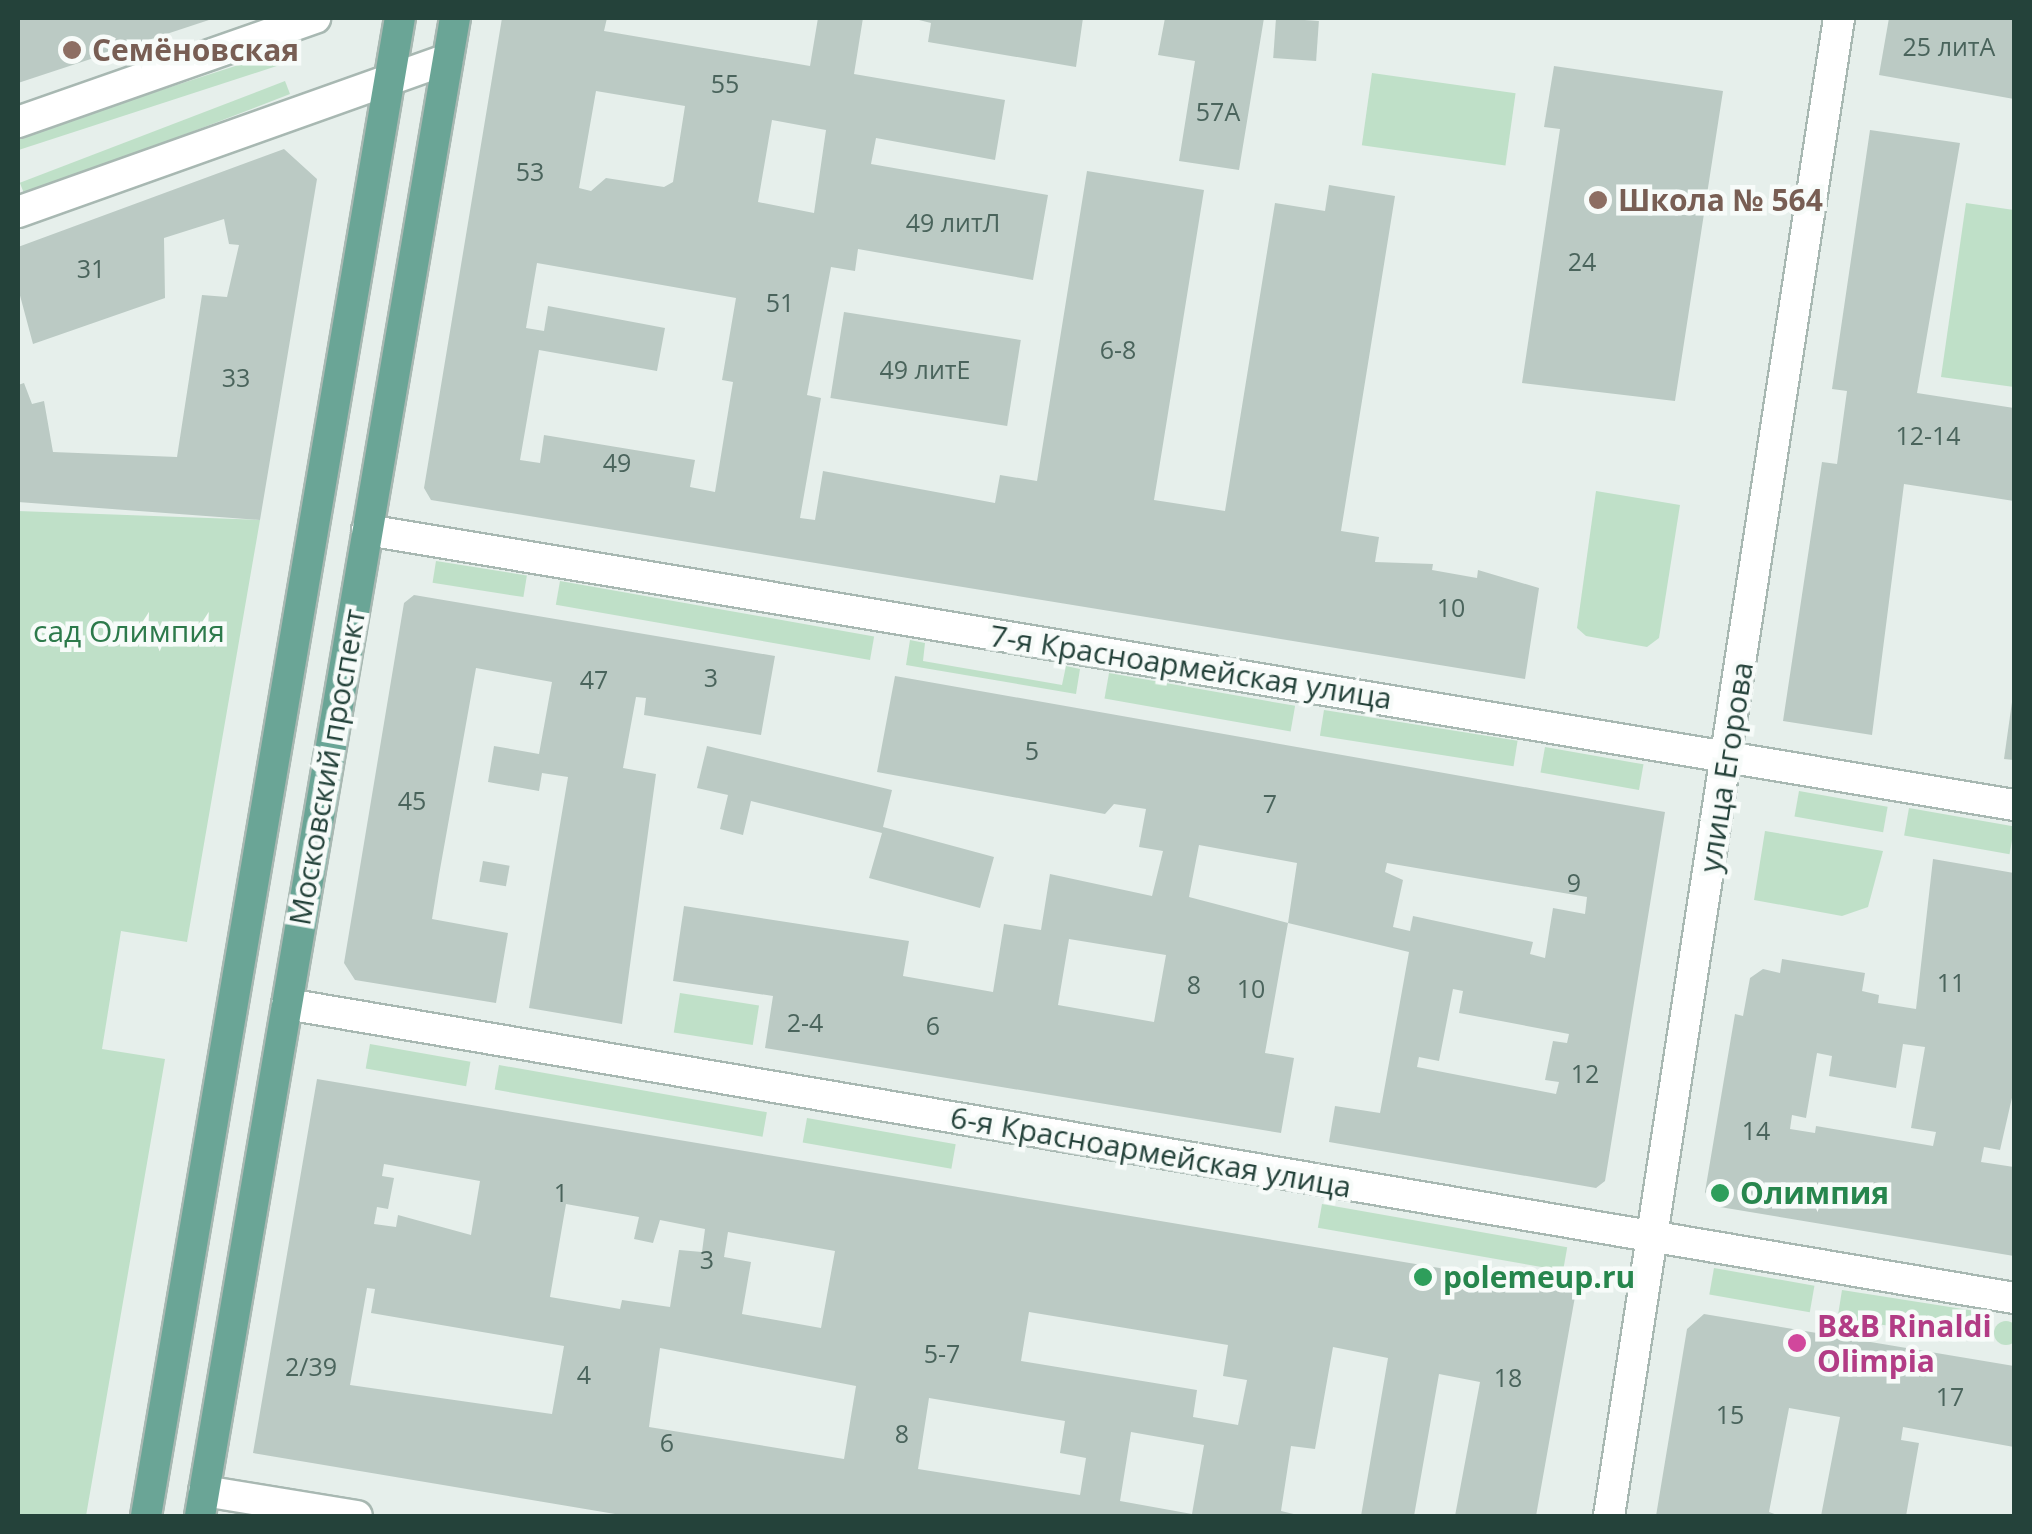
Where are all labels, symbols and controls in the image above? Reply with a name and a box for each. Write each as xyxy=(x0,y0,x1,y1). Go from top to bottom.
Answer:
house number: 25 литА xyxy=(1903,31,1995,61)
place label: Семёновская xyxy=(92,32,299,68)
marker: Семёновская xyxy=(61,39,83,61)
house number: 55 xyxy=(711,68,739,98)
house number: 57А xyxy=(1196,96,1240,126)
house number: 53 xyxy=(516,156,544,186)
place label: Школа № 564 xyxy=(1618,182,1823,218)
marker: Школа № 564 xyxy=(1587,189,1609,211)
house number: 49 литЛ xyxy=(906,207,1000,237)
house number: 24 xyxy=(1568,246,1596,276)
house number: 31 xyxy=(77,253,105,283)
house number: 51 xyxy=(766,287,794,317)
house number: 6-8 xyxy=(1100,334,1136,364)
house number: 49 литЕ xyxy=(880,354,970,384)
house number: 33 xyxy=(222,362,250,392)
house number: 12-14 xyxy=(1895,420,1961,450)
house number: 49 xyxy=(603,447,631,477)
house number: 10 xyxy=(1437,592,1465,622)
street label: Московский проспект xyxy=(281,606,373,928)
park label: сад Олимпия xyxy=(33,613,225,649)
street label: 7-я Красноармейская улица xyxy=(987,617,1395,717)
street label: улица Егорова xyxy=(1692,659,1760,875)
house number: 3 xyxy=(704,662,718,692)
house number: 47 xyxy=(580,664,608,694)
house number: 5 xyxy=(1025,735,1039,765)
house number: 45 xyxy=(398,785,426,815)
house number: 7 xyxy=(1263,788,1277,818)
house number: 9 xyxy=(1567,867,1581,897)
house number: 11 xyxy=(1937,967,1965,997)
house number: 8 xyxy=(1187,969,1201,999)
house number: 10 xyxy=(1237,973,1265,1003)
house number: 2-4 xyxy=(787,1007,823,1037)
house number: 6 xyxy=(926,1010,940,1040)
house number: 12 xyxy=(1571,1058,1599,1088)
street label: 6-я Красноармейская улица xyxy=(948,1099,1354,1205)
house number: 14 xyxy=(1742,1115,1770,1145)
place label: Олимпия xyxy=(1740,1175,1889,1211)
house number: 1 xyxy=(554,1177,568,1207)
marker: Олимпия xyxy=(1709,1182,1731,1204)
house number: 3 xyxy=(700,1244,714,1274)
place label: polemeup.ru xyxy=(1443,1259,1635,1295)
marker: polemeup.ru xyxy=(1412,1266,1434,1288)
place label: B&B Rinaldi Olimpia xyxy=(1817,1308,1992,1378)
marker: B&B Rinaldi Olimpia xyxy=(1786,1332,1808,1354)
house number: 5-7 xyxy=(924,1338,960,1368)
house number: 2/39 xyxy=(285,1351,337,1381)
house number: 4 xyxy=(577,1359,591,1389)
house number: 18 xyxy=(1494,1362,1522,1392)
house number: 17 xyxy=(1936,1381,1964,1411)
house number: 15 xyxy=(1716,1399,1744,1429)
house number: 8 xyxy=(895,1418,909,1448)
house number: 6 xyxy=(660,1427,674,1457)

